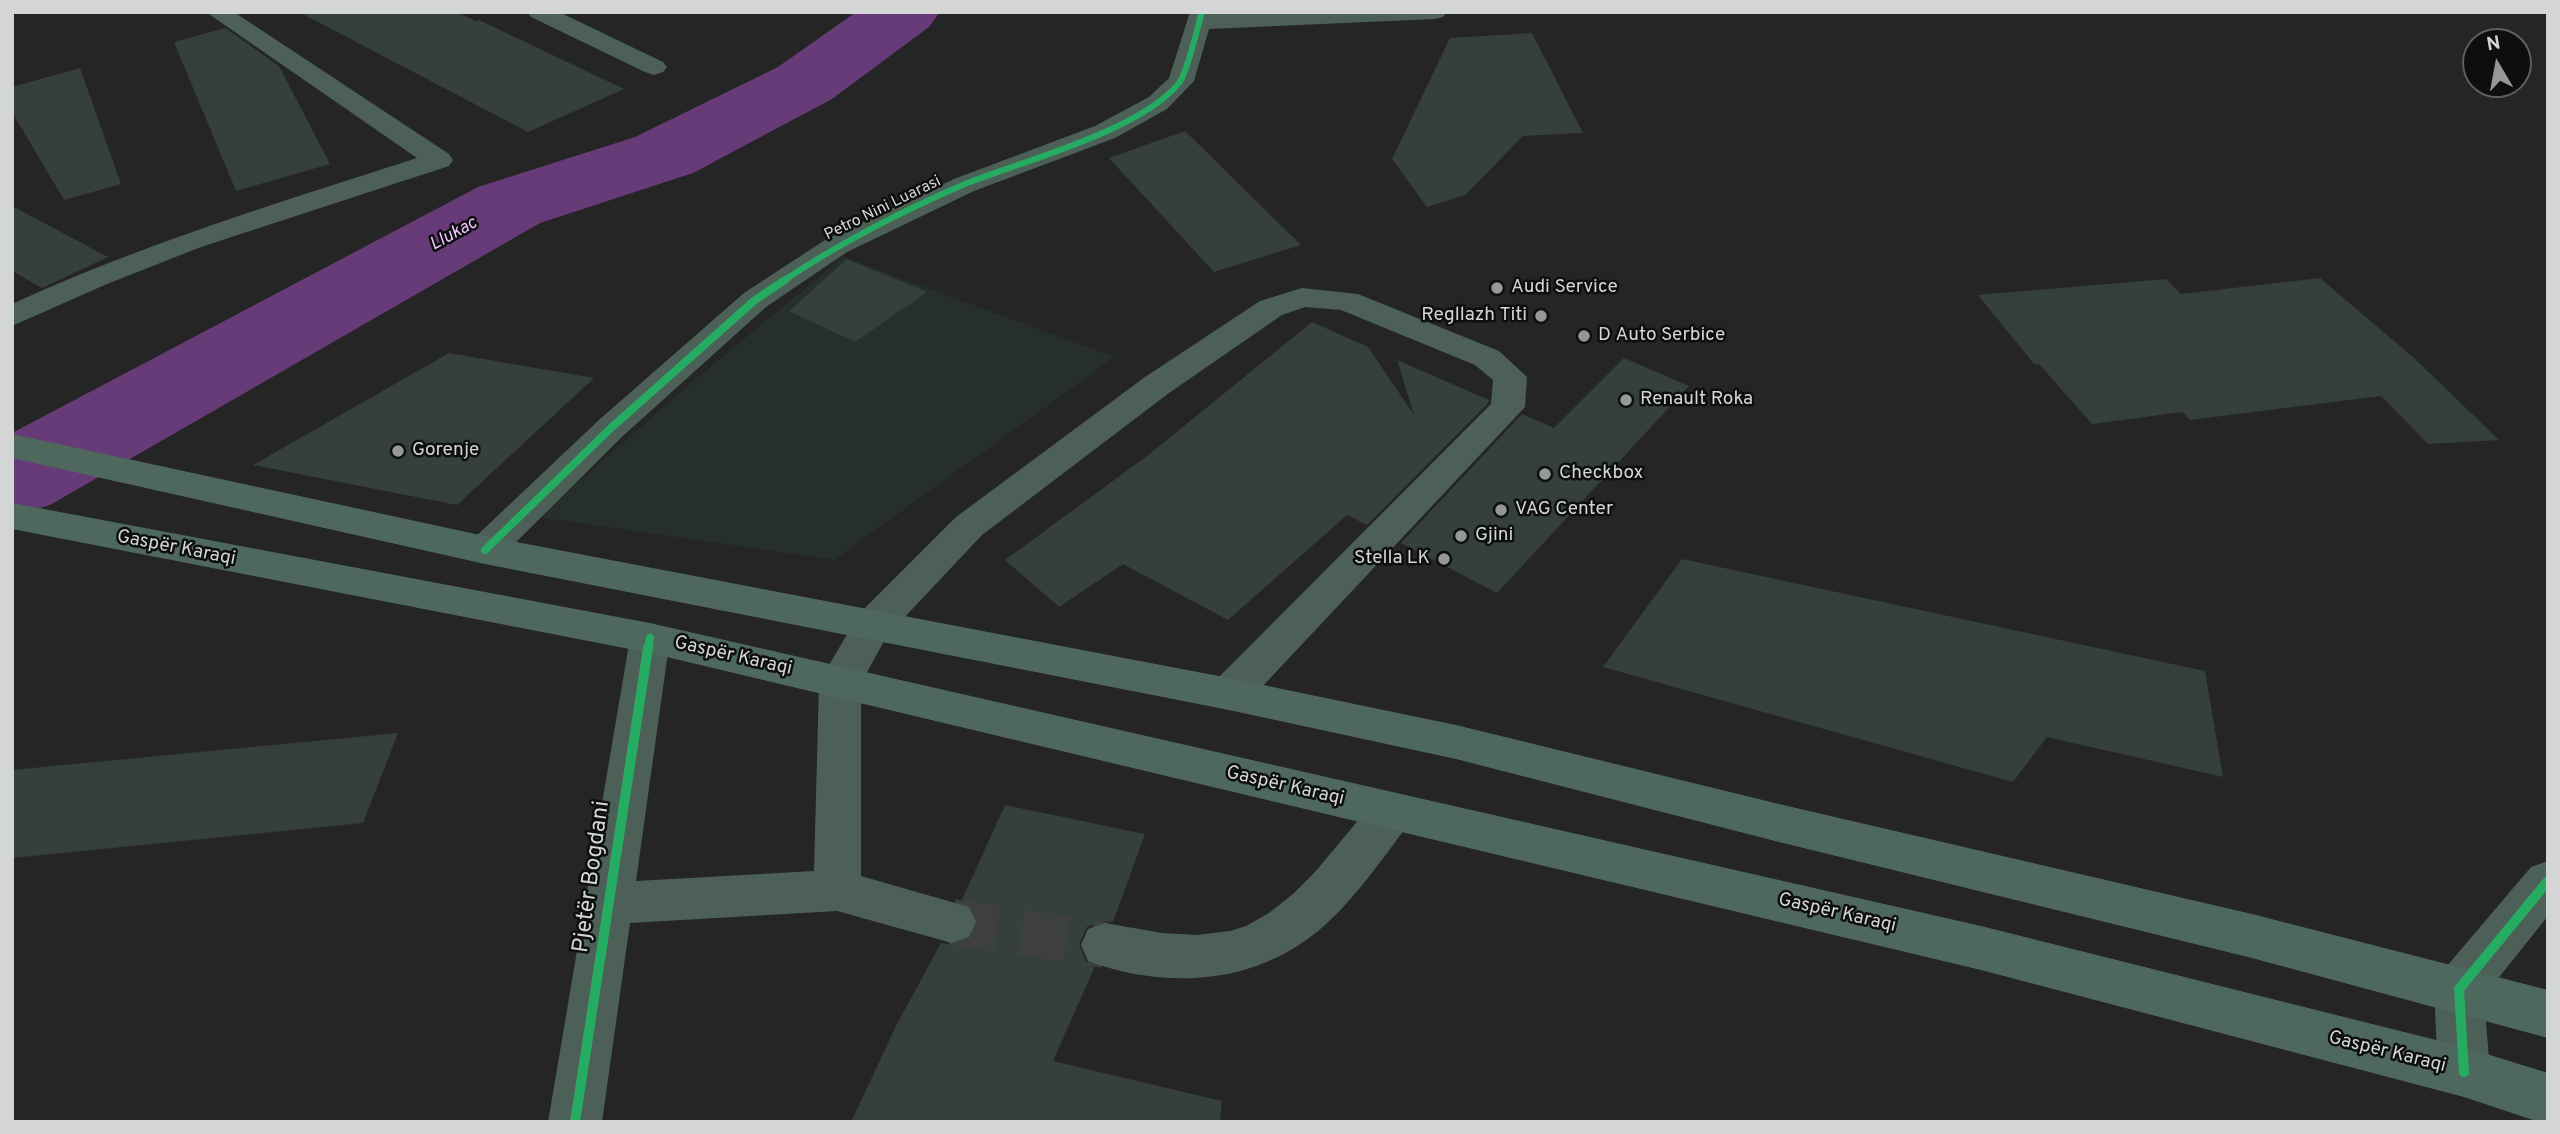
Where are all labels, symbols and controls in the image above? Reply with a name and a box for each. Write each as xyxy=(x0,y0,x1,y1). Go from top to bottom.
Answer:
north arrow xyxy=(2462,28,2532,98)
text: N xyxy=(2485,31,2503,57)
street label: Petro Nini Luarasi xyxy=(822,172,944,246)
water label: Llukac xyxy=(427,213,481,257)
place label: Audi Service xyxy=(1511,277,1618,299)
marker: Audi Service xyxy=(1489,280,1505,296)
place label: Regllazh Titi xyxy=(1421,305,1527,327)
marker: Regllazh Titi xyxy=(1533,308,1549,324)
place label: D Auto Serbice xyxy=(1598,325,1725,347)
marker: D Auto Serbice xyxy=(1576,328,1592,344)
place label: Renault Roka xyxy=(1640,389,1753,411)
marker: Renault Roka xyxy=(1618,392,1634,408)
place label: Gorenje xyxy=(412,440,479,462)
marker: Gorenje xyxy=(390,443,406,459)
place label: Checkbox xyxy=(1559,463,1643,485)
marker: Checkbox xyxy=(1537,466,1553,482)
place label: VAG Center xyxy=(1515,499,1613,521)
marker: VAG Center xyxy=(1493,502,1509,518)
place label: Gjini xyxy=(1475,525,1513,547)
street label: Gaspër Karaqi xyxy=(115,526,237,572)
marker: Gjini xyxy=(1453,528,1469,544)
place label: Stella LK xyxy=(1354,548,1430,570)
marker: Stella LK xyxy=(1436,551,1452,567)
street label: Gaspër Karaqi xyxy=(672,632,794,682)
street label: Gaspër Karaqi xyxy=(1224,762,1346,812)
street label: Pjetër Bogdani xyxy=(569,799,617,955)
street label: Gaspër Karaqi xyxy=(1776,889,1898,939)
street label: Gaspër Karaqi xyxy=(2326,1027,2448,1079)

